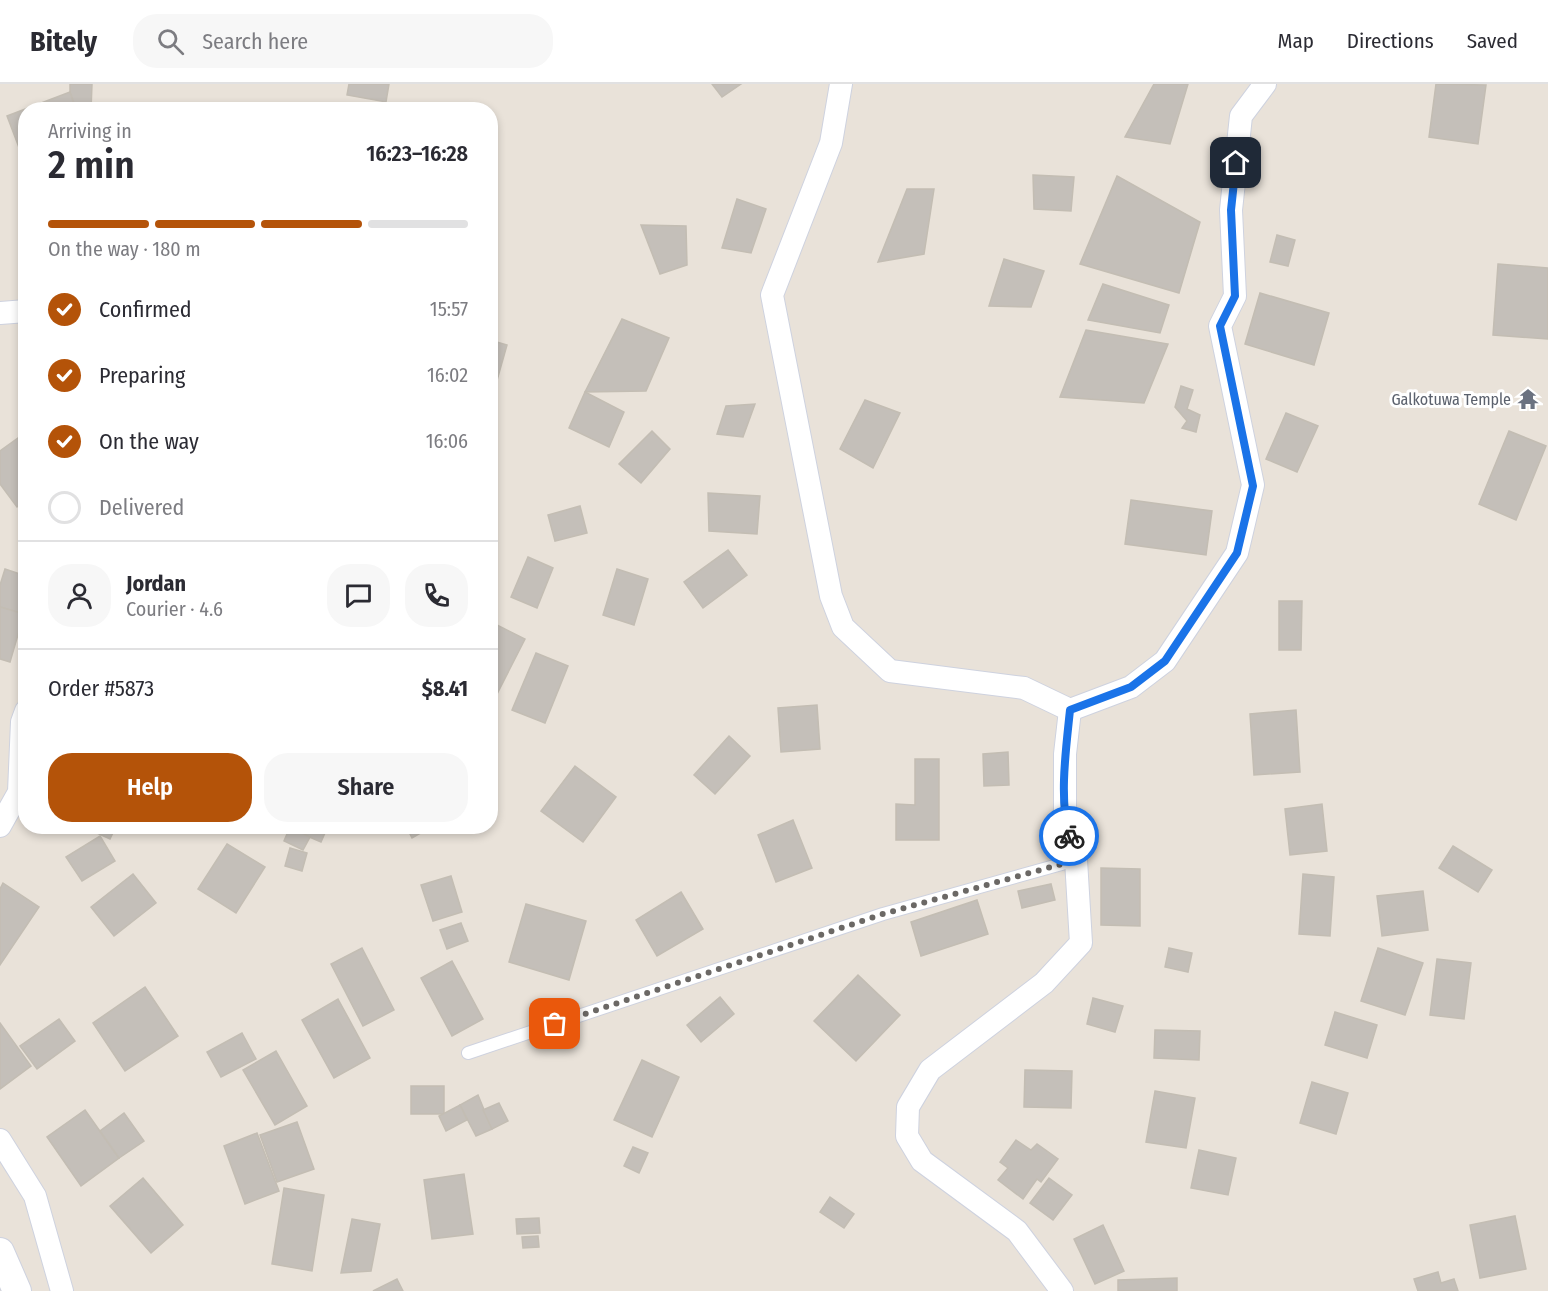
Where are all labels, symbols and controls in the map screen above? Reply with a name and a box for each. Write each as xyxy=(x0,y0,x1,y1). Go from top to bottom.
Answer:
search box xyxy=(133,14,553,68)
text: Bitely xyxy=(30,25,97,58)
icon: search xyxy=(154,25,187,58)
text: Search here xyxy=(202,28,308,55)
text: Map xyxy=(1277,28,1314,54)
text: Directions xyxy=(1347,28,1434,54)
text: Saved xyxy=(1467,28,1518,54)
text: Arriving in xyxy=(48,119,132,143)
pin xyxy=(1210,137,1261,188)
text: 16:23–16:28 xyxy=(366,140,468,167)
text: 2 min xyxy=(48,142,135,188)
icon: home xyxy=(1219,146,1252,179)
text: On the way · 180 m xyxy=(48,237,201,261)
icon: check xyxy=(48,293,81,326)
text: Confirmed xyxy=(99,296,192,323)
text: 15:57 xyxy=(430,297,468,321)
icon: check xyxy=(48,359,81,392)
text: Preparing xyxy=(99,362,185,389)
text: 16:02 xyxy=(427,363,468,387)
temple icon: Galkotuwa Temple xyxy=(1516,387,1540,411)
place label: Galkotuwa Temple xyxy=(1391,390,1511,409)
icon: check xyxy=(48,425,81,458)
text: On the way xyxy=(99,428,199,455)
text: 16:06 xyxy=(426,429,468,453)
text: Delivered xyxy=(99,494,184,521)
button: person xyxy=(48,564,111,627)
button: chat xyxy=(327,564,390,627)
button: phone xyxy=(405,564,468,627)
text: Jordan xyxy=(126,570,186,597)
text: Courier · 4.6 xyxy=(126,597,223,621)
text: Order #5873 xyxy=(48,675,154,702)
text: $8.41 xyxy=(422,675,468,702)
button: Help xyxy=(48,753,252,822)
button: Share xyxy=(264,753,468,822)
courier xyxy=(1039,806,1099,866)
icon: bike xyxy=(1053,820,1086,853)
pin xyxy=(529,998,580,1049)
icon: bag xyxy=(538,1007,571,1040)

